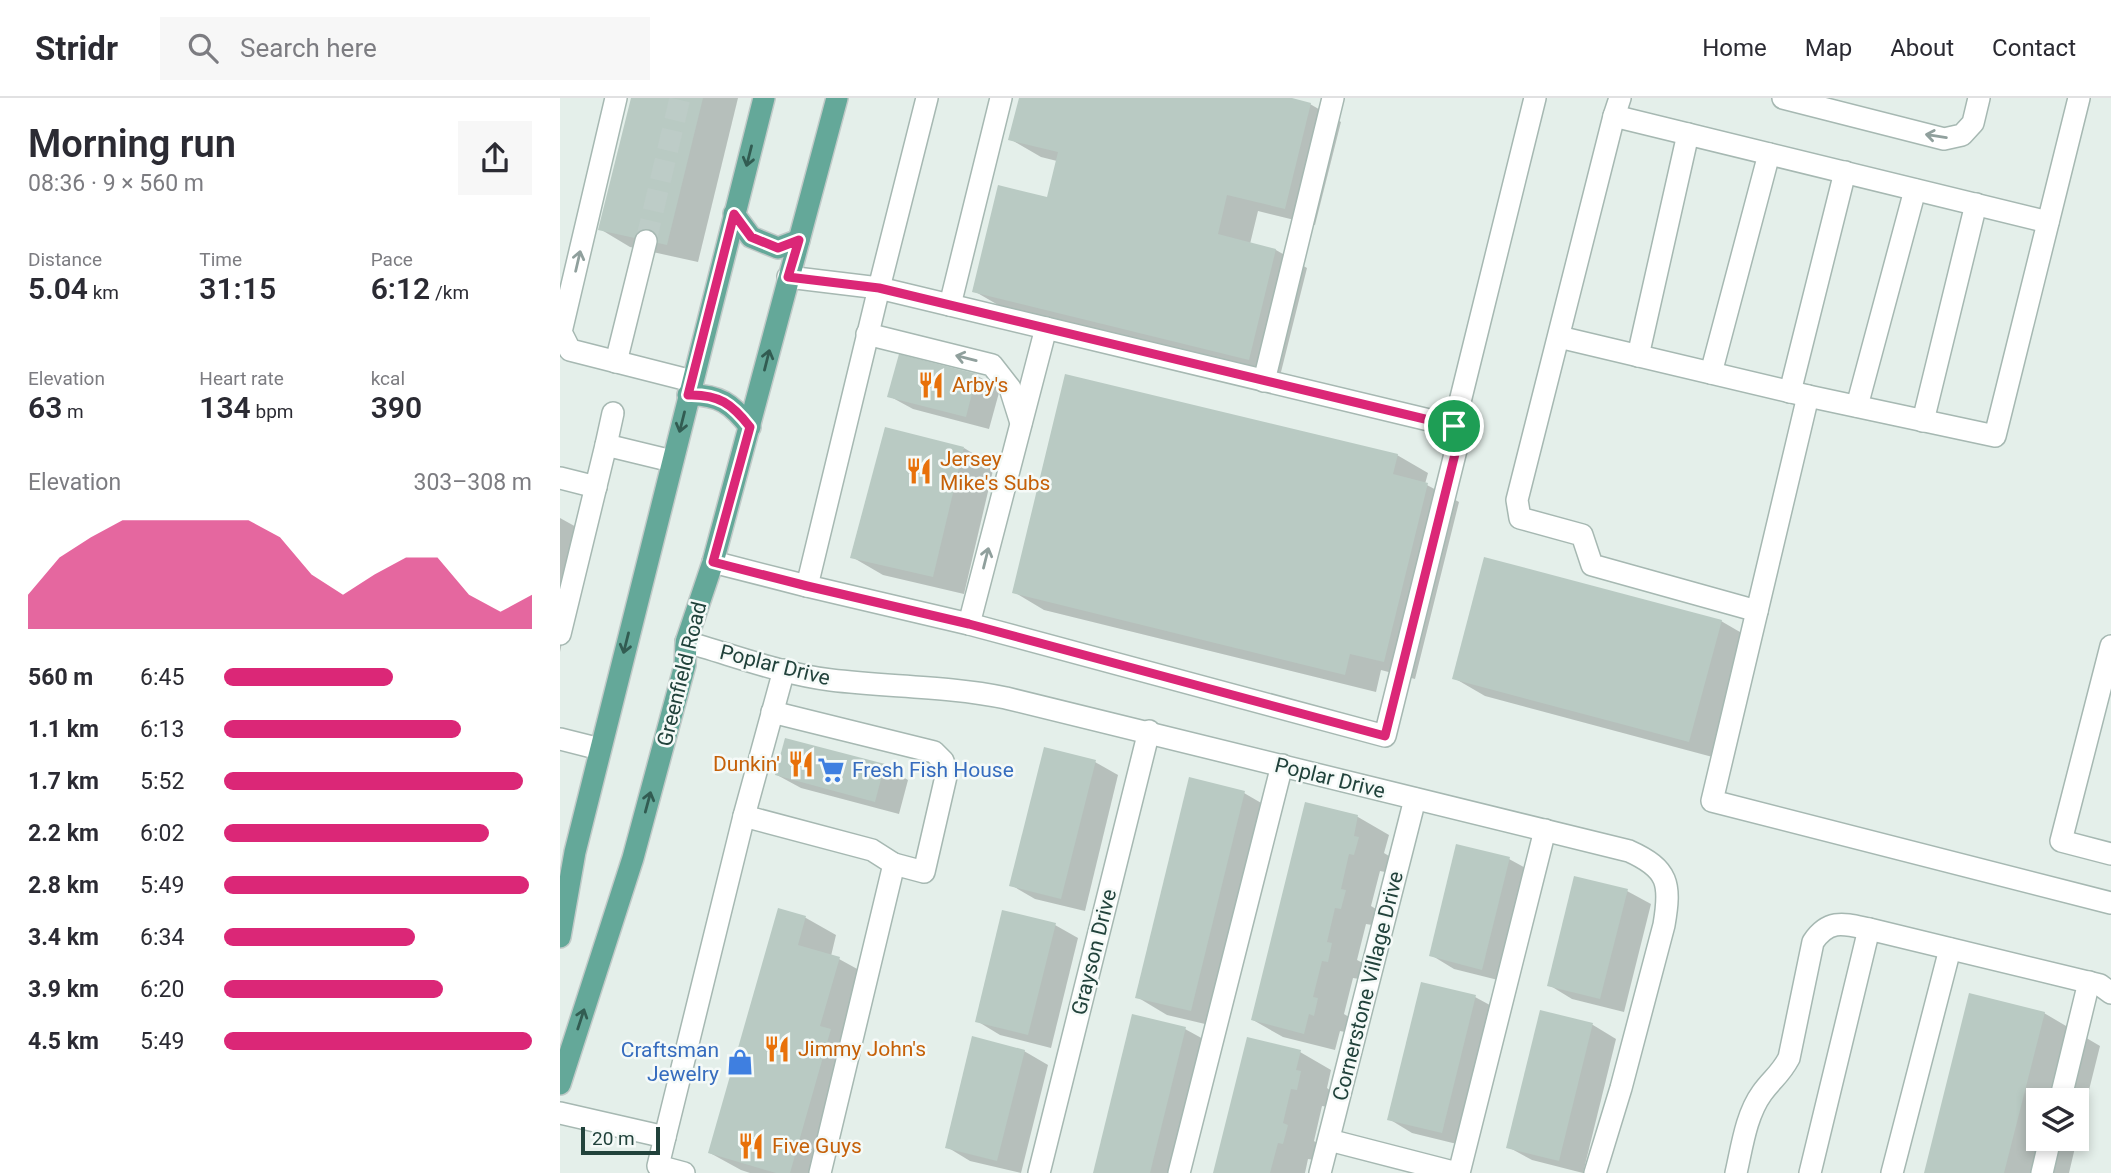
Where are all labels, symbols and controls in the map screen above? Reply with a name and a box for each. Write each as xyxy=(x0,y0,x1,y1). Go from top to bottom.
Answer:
search box xyxy=(160,17,650,80)
text: Stridr xyxy=(35,29,118,68)
icon: search xyxy=(184,29,222,67)
text: Search here xyxy=(240,33,377,63)
text: Home xyxy=(1702,34,1767,62)
text: Map xyxy=(1805,34,1852,62)
text: About xyxy=(1890,34,1954,62)
text: Contact xyxy=(1992,34,2076,62)
button: share xyxy=(458,121,532,195)
text: Morning run xyxy=(28,122,236,166)
one-way arrow xyxy=(1926,129,1948,142)
one-way arrow xyxy=(742,144,755,167)
text: 08:36 · 9 × 560 m xyxy=(28,170,204,197)
text: Distance xyxy=(28,248,102,271)
text: Time xyxy=(199,248,242,271)
text: Pace xyxy=(371,248,413,271)
one-way arrow xyxy=(572,250,585,273)
text: 5.04 xyxy=(28,271,88,306)
text: 31:15 xyxy=(199,271,276,306)
text: 6:12 xyxy=(371,271,430,306)
text: km xyxy=(88,281,119,304)
text: /km xyxy=(430,281,469,304)
one-way arrow xyxy=(761,350,774,372)
one-way arrow xyxy=(955,351,978,365)
text: Elevation xyxy=(28,367,105,390)
text: Heart rate xyxy=(199,367,284,390)
text: kcal xyxy=(371,367,405,390)
restaurant icon: Arby's xyxy=(916,370,946,400)
place label: Arby's xyxy=(952,373,1008,397)
text: 63 xyxy=(28,390,62,425)
text: 134 xyxy=(199,390,251,425)
text: 390 xyxy=(371,390,422,425)
pin xyxy=(1424,396,1484,456)
text: m xyxy=(62,400,84,423)
text: bpm xyxy=(251,400,293,423)
icon: arrive xyxy=(1435,407,1473,445)
one-way arrow xyxy=(675,410,688,433)
place label: Jersey Mike's Subs xyxy=(940,447,1050,495)
restaurant icon: Jersey Mike's Subs xyxy=(904,456,934,486)
text: Elevation xyxy=(28,469,121,496)
text: 303–308 m xyxy=(413,469,532,496)
one-way arrow xyxy=(980,547,993,569)
street label: Greenfield Road xyxy=(652,599,712,749)
one-way arrow xyxy=(619,631,632,654)
street label: Poplar Drive xyxy=(717,640,833,690)
text: 560 m xyxy=(28,664,93,691)
text: 6:45 xyxy=(140,664,184,691)
text: 1.1 km xyxy=(28,716,99,743)
text: 6:13 xyxy=(140,716,184,743)
restaurant icon: Dunkin' xyxy=(786,749,816,779)
place label: Dunkin' xyxy=(713,752,780,776)
street label: Poplar Drive xyxy=(1272,753,1388,803)
supermarket icon: Fresh Fish House xyxy=(816,755,846,785)
place label: Fresh Fish House xyxy=(852,758,1014,782)
text: 1.7 km xyxy=(28,768,99,795)
text: 5:52 xyxy=(140,768,184,795)
one-way arrow xyxy=(643,791,656,813)
text: 2.2 km xyxy=(28,820,99,847)
text: 6:02 xyxy=(140,820,184,847)
street label: Cornerstone Village Drive xyxy=(1328,869,1408,1103)
text: 2.8 km xyxy=(28,872,99,899)
text: 5:49 xyxy=(140,872,184,899)
street label: Grayson Drive xyxy=(1067,887,1121,1017)
text: 3.4 km xyxy=(28,924,99,951)
text: 6:34 xyxy=(140,924,184,951)
text: 3.9 km xyxy=(28,976,99,1003)
text: 6:20 xyxy=(140,976,184,1003)
one-way arrow xyxy=(576,1009,588,1031)
text: 4.5 km xyxy=(28,1028,99,1055)
text: 5:49 xyxy=(140,1028,184,1055)
restaurant icon: Jimmy John's xyxy=(762,1034,792,1064)
place label: Jimmy John's xyxy=(798,1037,926,1061)
place label: Craftsman Jewelry xyxy=(621,1038,719,1086)
shop icon: Craftsman Jewelry xyxy=(725,1047,755,1077)
map controls xyxy=(2026,1088,2089,1151)
button: layers xyxy=(2026,1088,2089,1151)
scale bar xyxy=(581,1124,660,1156)
text: 20 m xyxy=(592,1127,635,1150)
restaurant icon: Five Guys xyxy=(736,1131,766,1161)
place label: Five Guys xyxy=(772,1134,862,1158)

